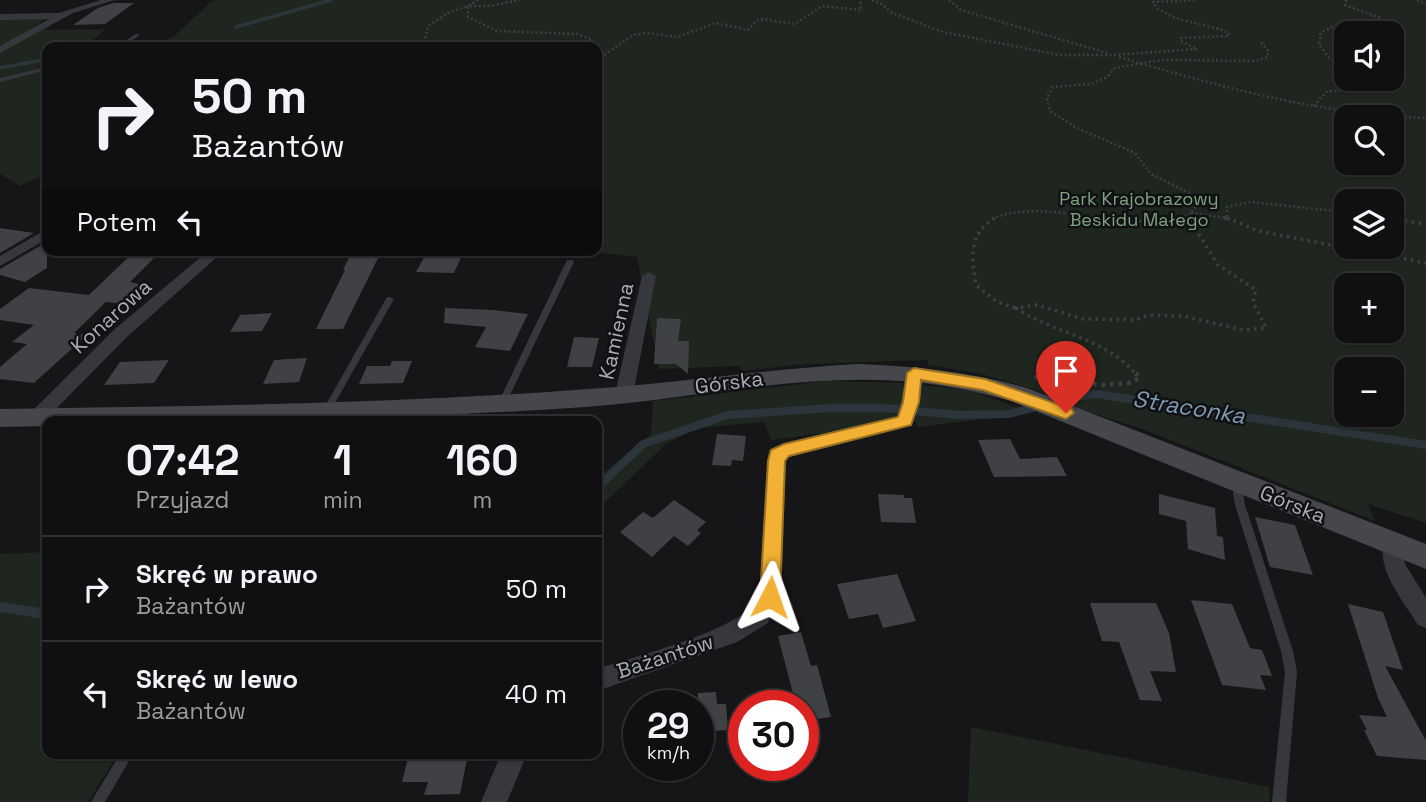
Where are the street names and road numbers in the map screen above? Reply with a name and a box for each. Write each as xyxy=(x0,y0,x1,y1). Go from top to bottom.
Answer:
street label: Konarowa xyxy=(65,273,157,359)
street label: Kamienna xyxy=(593,280,639,382)
street label: Górska xyxy=(693,364,765,400)
street label: Górska xyxy=(1256,479,1330,529)
street label: Bażantów xyxy=(613,628,717,684)

